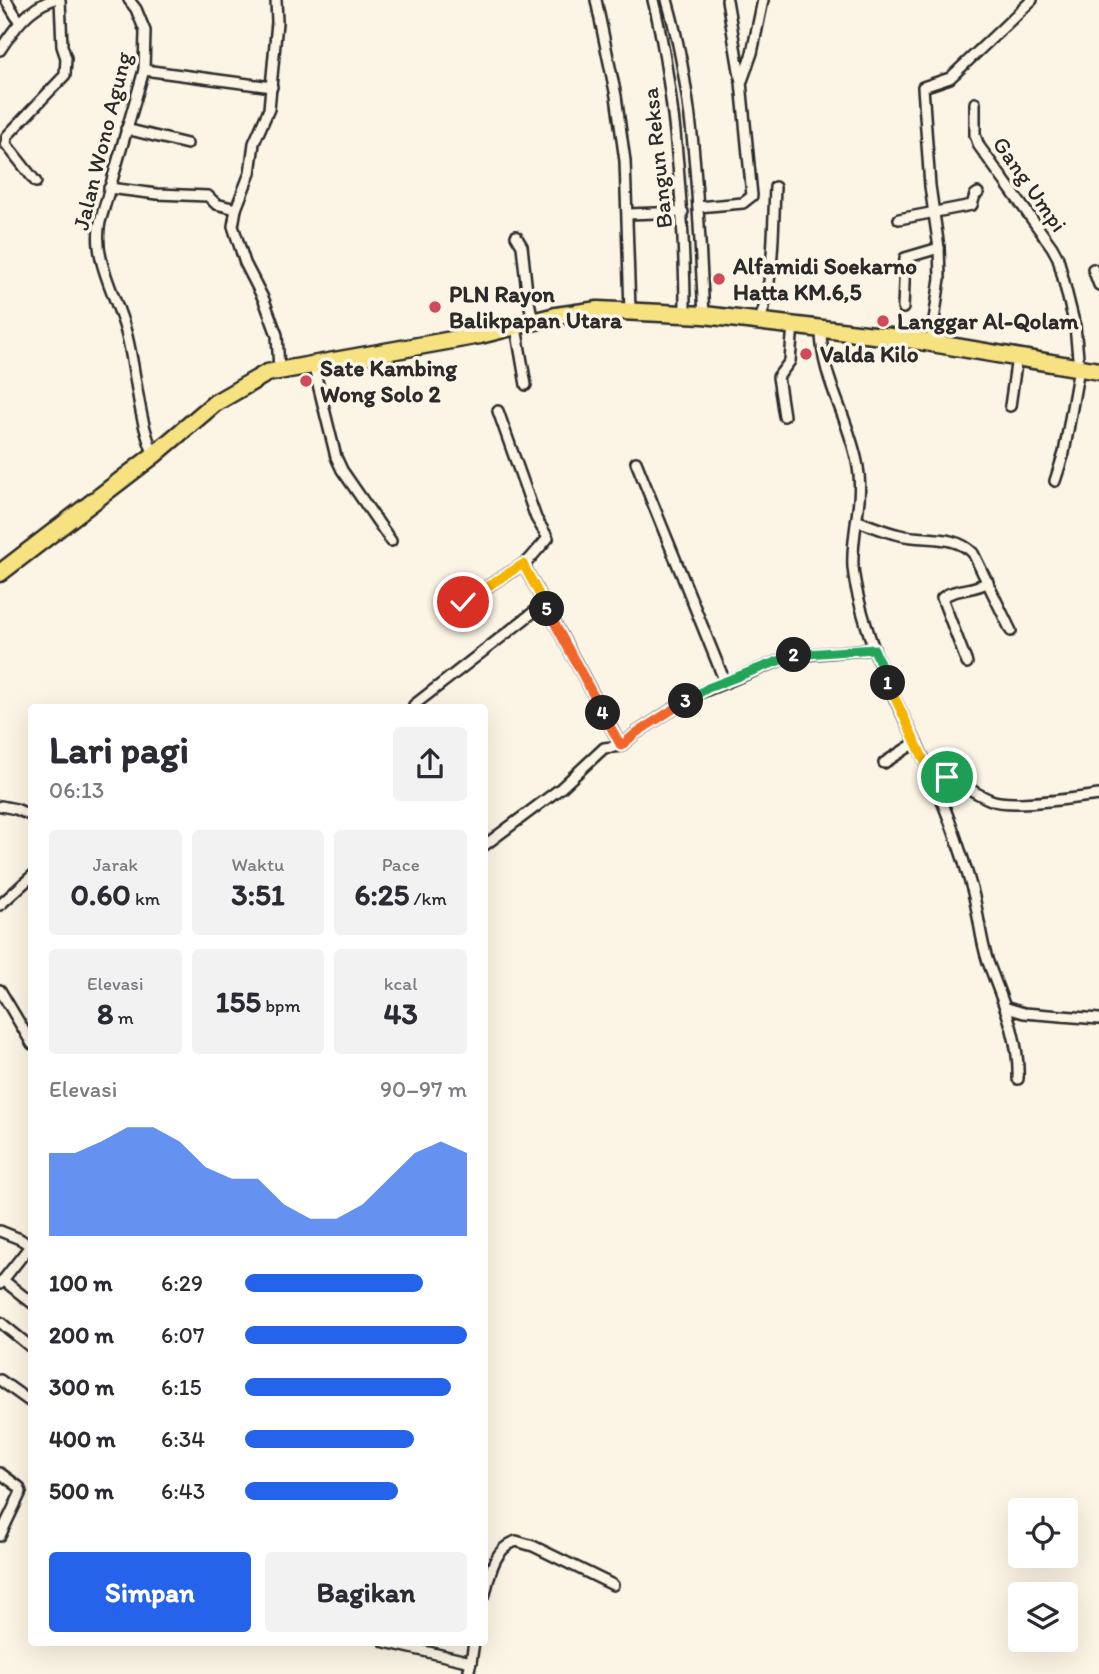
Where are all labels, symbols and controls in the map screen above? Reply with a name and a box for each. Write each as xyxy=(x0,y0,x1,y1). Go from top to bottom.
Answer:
street label: Jalan Wono Agung xyxy=(66,49,138,233)
street label: Bangun Reksa xyxy=(636,86,678,230)
street label: Gang Umpi xyxy=(987,131,1073,237)
place label: Alfamidi Soekarno Hatta KM.6,5 xyxy=(732,252,917,306)
marker: Alfamidi Soekarno Hatta KM.6,5 xyxy=(711,271,727,287)
place label: PLN Rayon Balikpapan Utara xyxy=(449,280,623,334)
marker: PLN Rayon Balikpapan Utara xyxy=(427,299,443,315)
place label: Langgar Al-Qolam xyxy=(897,307,1079,335)
marker: Langgar Al-Qolam xyxy=(875,313,891,329)
place label: Valda Kilo xyxy=(820,340,919,368)
marker: Valda Kilo xyxy=(798,346,814,362)
place label: Sate Kambing Wong Solo 2 xyxy=(320,354,458,408)
marker: Sate Kambing Wong Solo 2 xyxy=(298,373,314,389)
pin xyxy=(433,572,493,632)
icon: check xyxy=(444,583,482,621)
pin: 5 xyxy=(530,592,564,626)
text: 5 xyxy=(542,597,551,620)
pin: 2 xyxy=(776,638,812,672)
text: 2 xyxy=(789,643,799,666)
pin: 1 xyxy=(870,666,906,700)
text: 1 xyxy=(883,671,892,694)
pin: 3 xyxy=(668,684,704,718)
text: 3 xyxy=(680,689,691,712)
pin: 4 xyxy=(586,696,620,730)
text: 4 xyxy=(597,701,608,724)
text: Lari pagi xyxy=(49,727,189,773)
button: share xyxy=(393,727,467,801)
pin xyxy=(917,747,977,807)
icon: arrive xyxy=(928,758,966,796)
text: 06:13 xyxy=(49,776,104,804)
text: Jarak xyxy=(93,853,138,876)
text: Waktu xyxy=(232,853,284,876)
text: Pace xyxy=(382,853,420,876)
text: 0.60 xyxy=(71,876,131,913)
text: 3:51 xyxy=(231,876,285,913)
text: 6:25 xyxy=(355,876,409,913)
text: km xyxy=(131,887,160,910)
text: /km xyxy=(409,887,447,910)
text: Elevasi xyxy=(87,972,144,995)
text: kcal xyxy=(384,972,418,995)
text: 155 xyxy=(216,983,261,1020)
text: bpm xyxy=(261,994,300,1017)
text: 8 xyxy=(97,995,113,1032)
text: 43 xyxy=(383,995,418,1032)
text: m xyxy=(113,1006,134,1029)
text: Elevasi xyxy=(49,1075,117,1103)
text: 90–97 m xyxy=(380,1075,467,1103)
text: 100 m xyxy=(49,1269,113,1297)
text: 6:29 xyxy=(161,1269,203,1297)
text: 200 m xyxy=(49,1321,114,1349)
text: 6:07 xyxy=(161,1321,204,1349)
text: 300 m xyxy=(49,1373,114,1401)
text: 6:15 xyxy=(161,1373,202,1401)
text: 400 m xyxy=(49,1425,116,1453)
text: 6:34 xyxy=(161,1425,205,1453)
text: 500 m xyxy=(49,1477,114,1505)
text: 6:43 xyxy=(161,1477,205,1505)
map controls xyxy=(1008,1498,1078,1652)
button: locate xyxy=(1008,1498,1078,1568)
button: Simpan xyxy=(49,1552,251,1632)
button: Bagikan xyxy=(265,1552,467,1632)
button: layers xyxy=(1008,1582,1078,1652)

